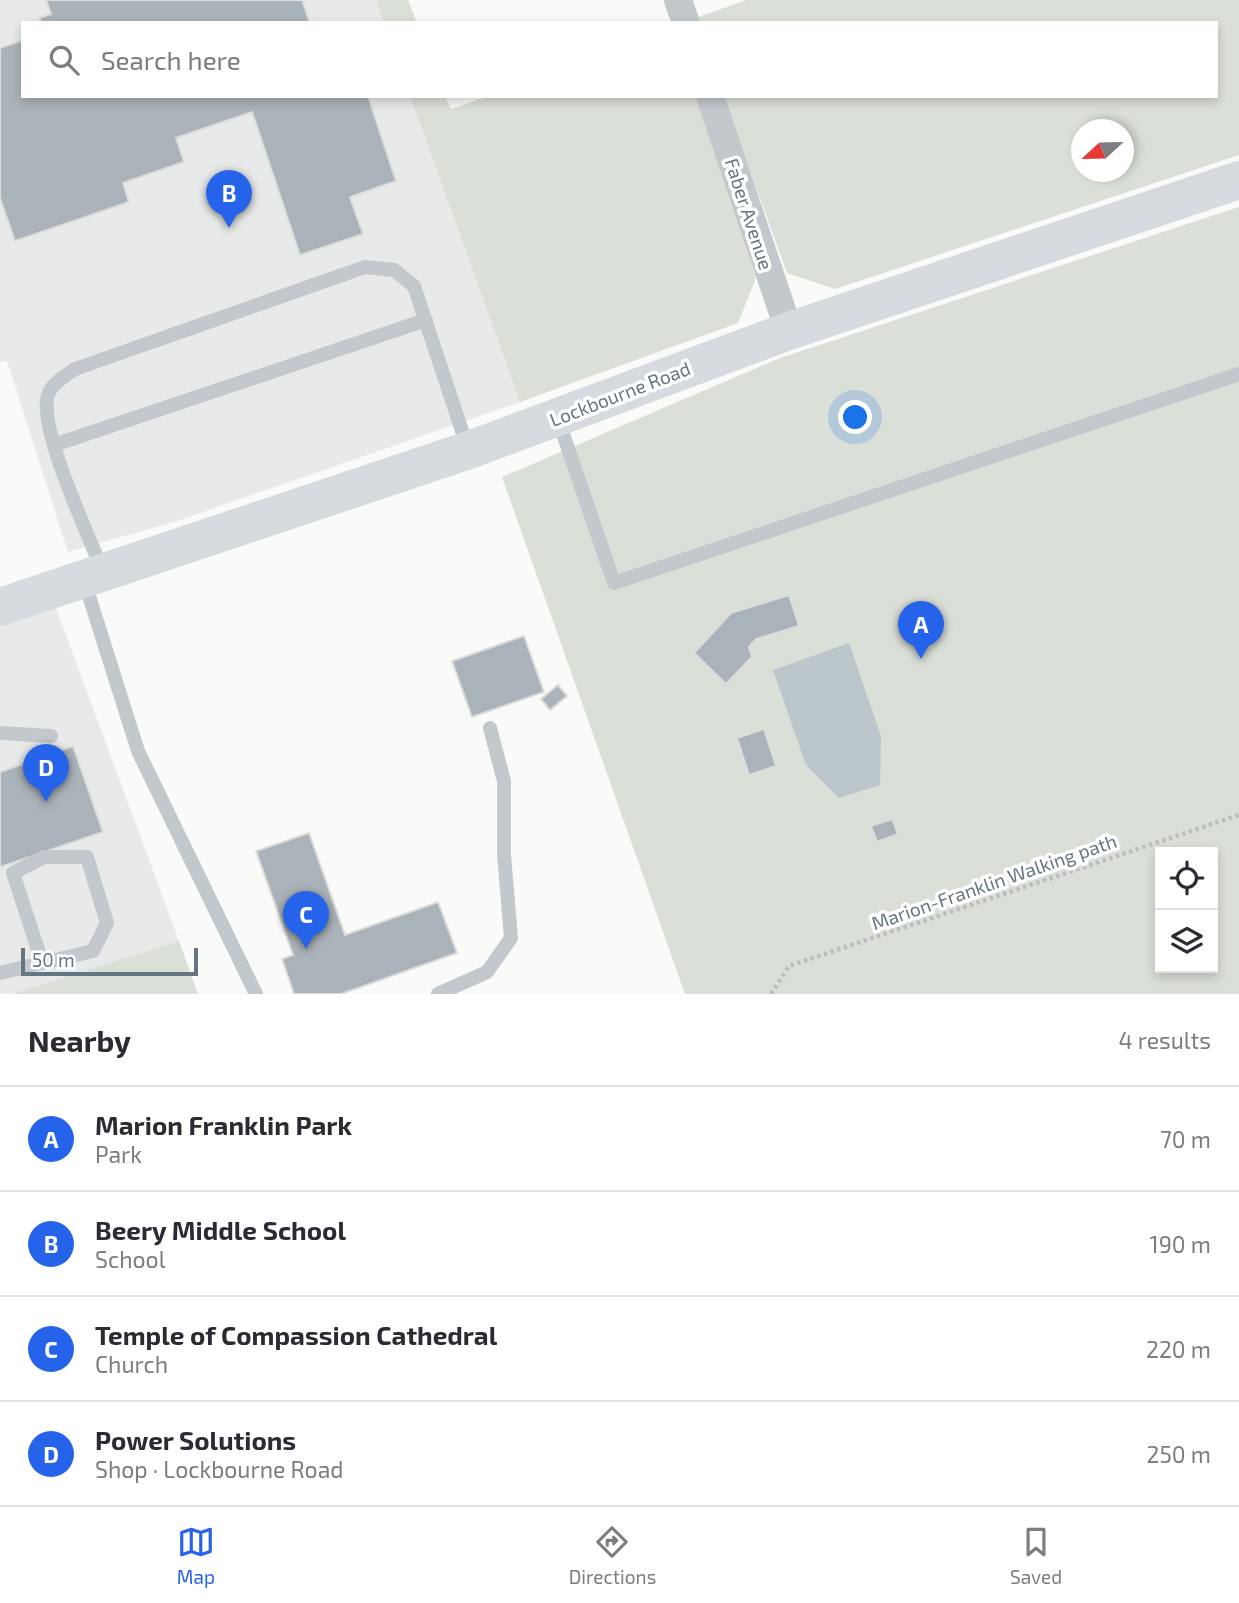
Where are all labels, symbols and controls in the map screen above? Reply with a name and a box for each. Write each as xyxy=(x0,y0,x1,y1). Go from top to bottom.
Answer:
search box xyxy=(21,21,1218,98)
icon: search xyxy=(45,41,83,79)
text: Search here xyxy=(101,44,241,75)
north arrow xyxy=(1071,119,1134,182)
street label: Faber Avenue xyxy=(721,155,778,273)
pin: B xyxy=(206,170,252,228)
street label: Lockbourne Road xyxy=(546,356,693,431)
your location xyxy=(838,400,872,434)
pin: A xyxy=(898,601,944,659)
pin: D xyxy=(23,744,69,802)
street label: Marion-Franklin Walking path xyxy=(868,829,1119,934)
map controls xyxy=(1155,847,1218,973)
button: locate xyxy=(1155,847,1218,910)
pin: C xyxy=(283,891,329,949)
button: layers xyxy=(1155,910,1218,973)
scale bar xyxy=(21,945,198,977)
text: 50 m xyxy=(32,948,75,971)
text: Nearby xyxy=(28,1022,131,1058)
text: 4 results xyxy=(1119,1026,1211,1054)
text: Marion Franklin Park xyxy=(95,1109,352,1140)
text: A xyxy=(43,1125,59,1153)
text: 70 m xyxy=(1160,1125,1211,1153)
text: Park xyxy=(95,1140,142,1168)
text: Beery Middle School xyxy=(95,1214,346,1245)
text: B xyxy=(44,1230,58,1258)
text: 190 m xyxy=(1150,1230,1211,1258)
text: School xyxy=(95,1245,165,1273)
text: Temple of Compassion Cathedral xyxy=(95,1319,497,1350)
text: C xyxy=(44,1335,58,1363)
text: 220 m xyxy=(1146,1335,1211,1363)
text: Church xyxy=(95,1350,168,1378)
text: Power Solutions xyxy=(95,1424,296,1455)
text: D xyxy=(43,1440,59,1468)
text: 250 m xyxy=(1147,1440,1211,1468)
text: Shop · Lockbourne Road xyxy=(95,1455,343,1483)
tab: Map xyxy=(177,1523,215,1588)
tab: Directions xyxy=(569,1523,656,1588)
tab: Saved xyxy=(1010,1523,1062,1588)

